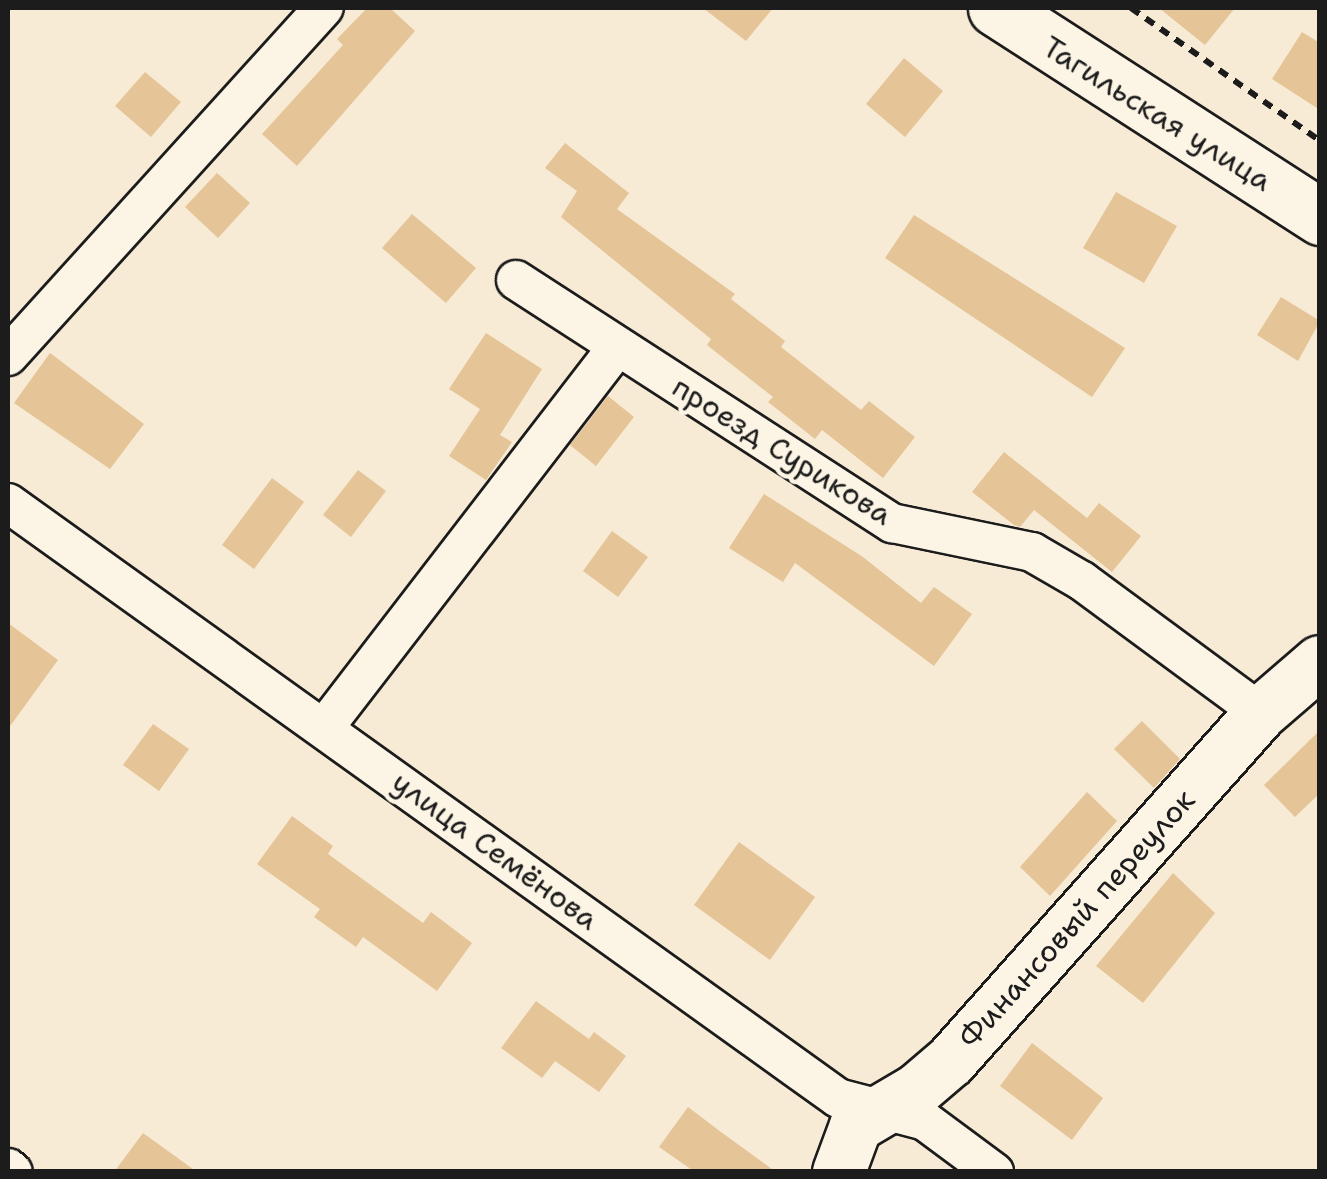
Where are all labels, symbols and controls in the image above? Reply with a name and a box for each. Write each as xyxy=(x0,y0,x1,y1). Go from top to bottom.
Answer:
street label: Тагильская улица xyxy=(1036,29,1278,199)
street label: проезд Сурикова xyxy=(666,369,898,533)
street label: улица Семёнова xyxy=(385,764,605,938)
street label: Финансовый переулок xyxy=(951,782,1203,1056)

